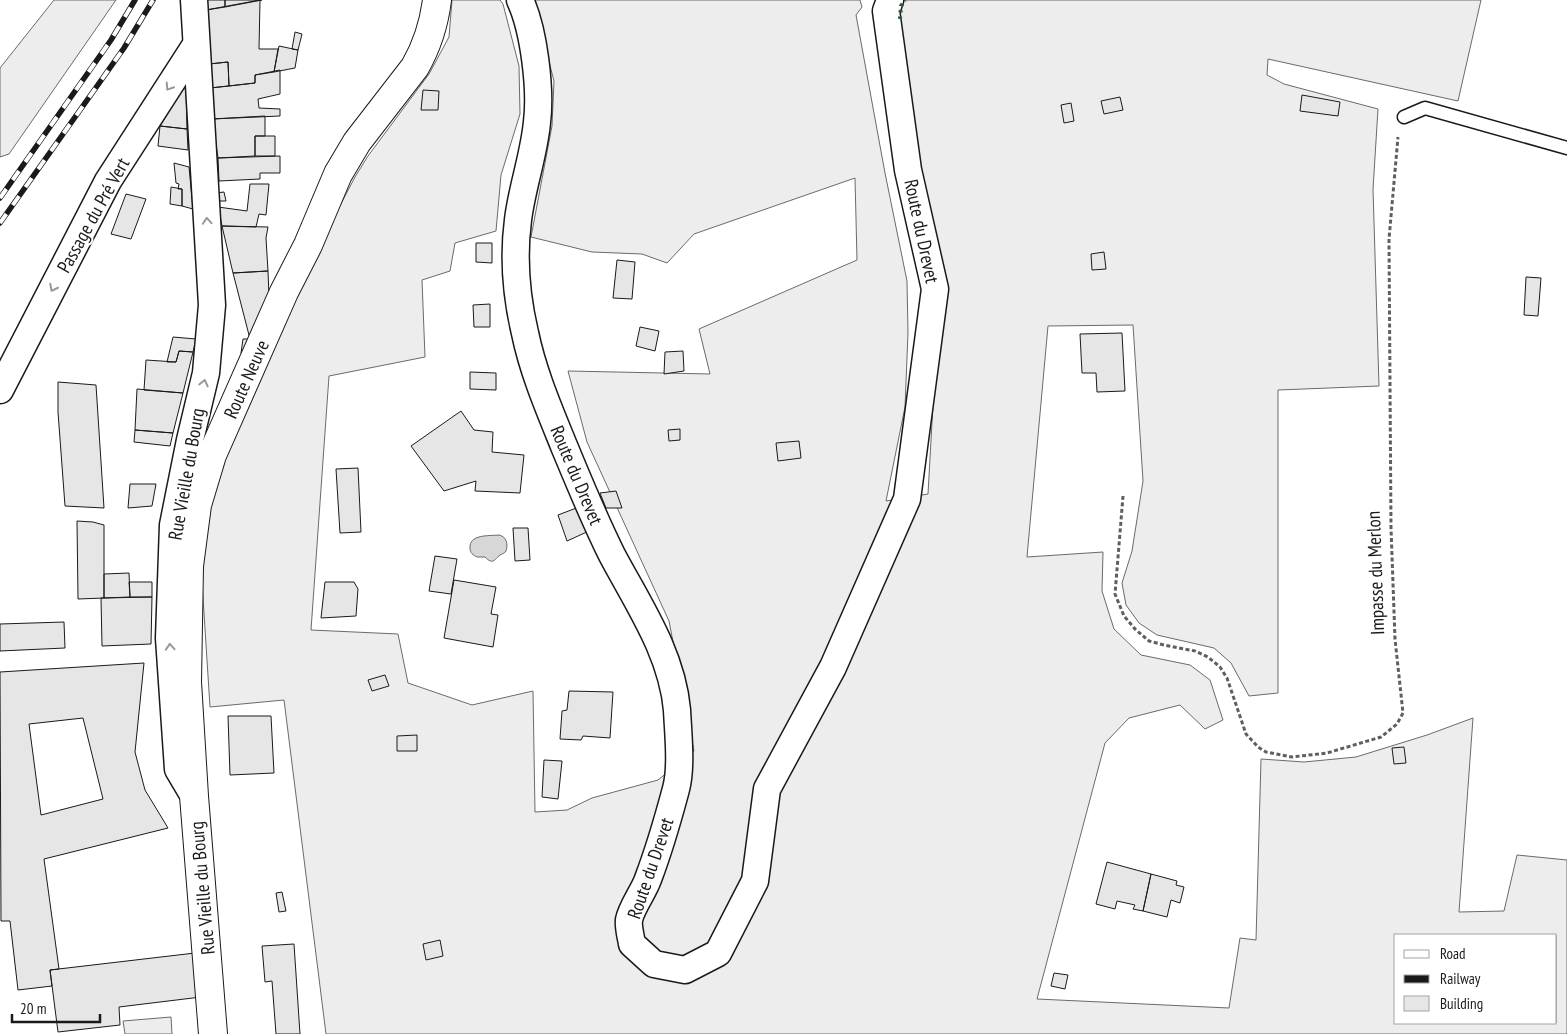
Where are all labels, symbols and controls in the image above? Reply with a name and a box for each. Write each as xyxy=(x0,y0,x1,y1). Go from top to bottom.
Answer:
one-way arrow xyxy=(166,81,175,91)
street label: Passage du Pré Vert xyxy=(51,153,135,277)
street label: Route du Drevet xyxy=(899,177,945,286)
one-way arrow xyxy=(201,217,212,225)
one-way arrow xyxy=(49,283,59,292)
street label: Route Neuve xyxy=(218,336,274,422)
one-way arrow xyxy=(198,379,209,388)
street label: Rue Vieille du Bourg xyxy=(163,406,209,542)
street label: Route du Drevet xyxy=(545,422,609,529)
street label: Impasse du Merlon xyxy=(1361,511,1389,635)
one-way arrow xyxy=(164,643,175,651)
street label: Route du Drevet xyxy=(621,814,679,922)
street label: Rue Vieille du Bourg xyxy=(184,820,220,956)
legend xyxy=(1394,934,1557,1024)
text: Road xyxy=(1440,944,1466,963)
text: Railway xyxy=(1440,969,1481,988)
scale bar xyxy=(12,992,100,1024)
text: Building xyxy=(1440,994,1483,1013)
text: 20 m xyxy=(20,999,46,1018)

